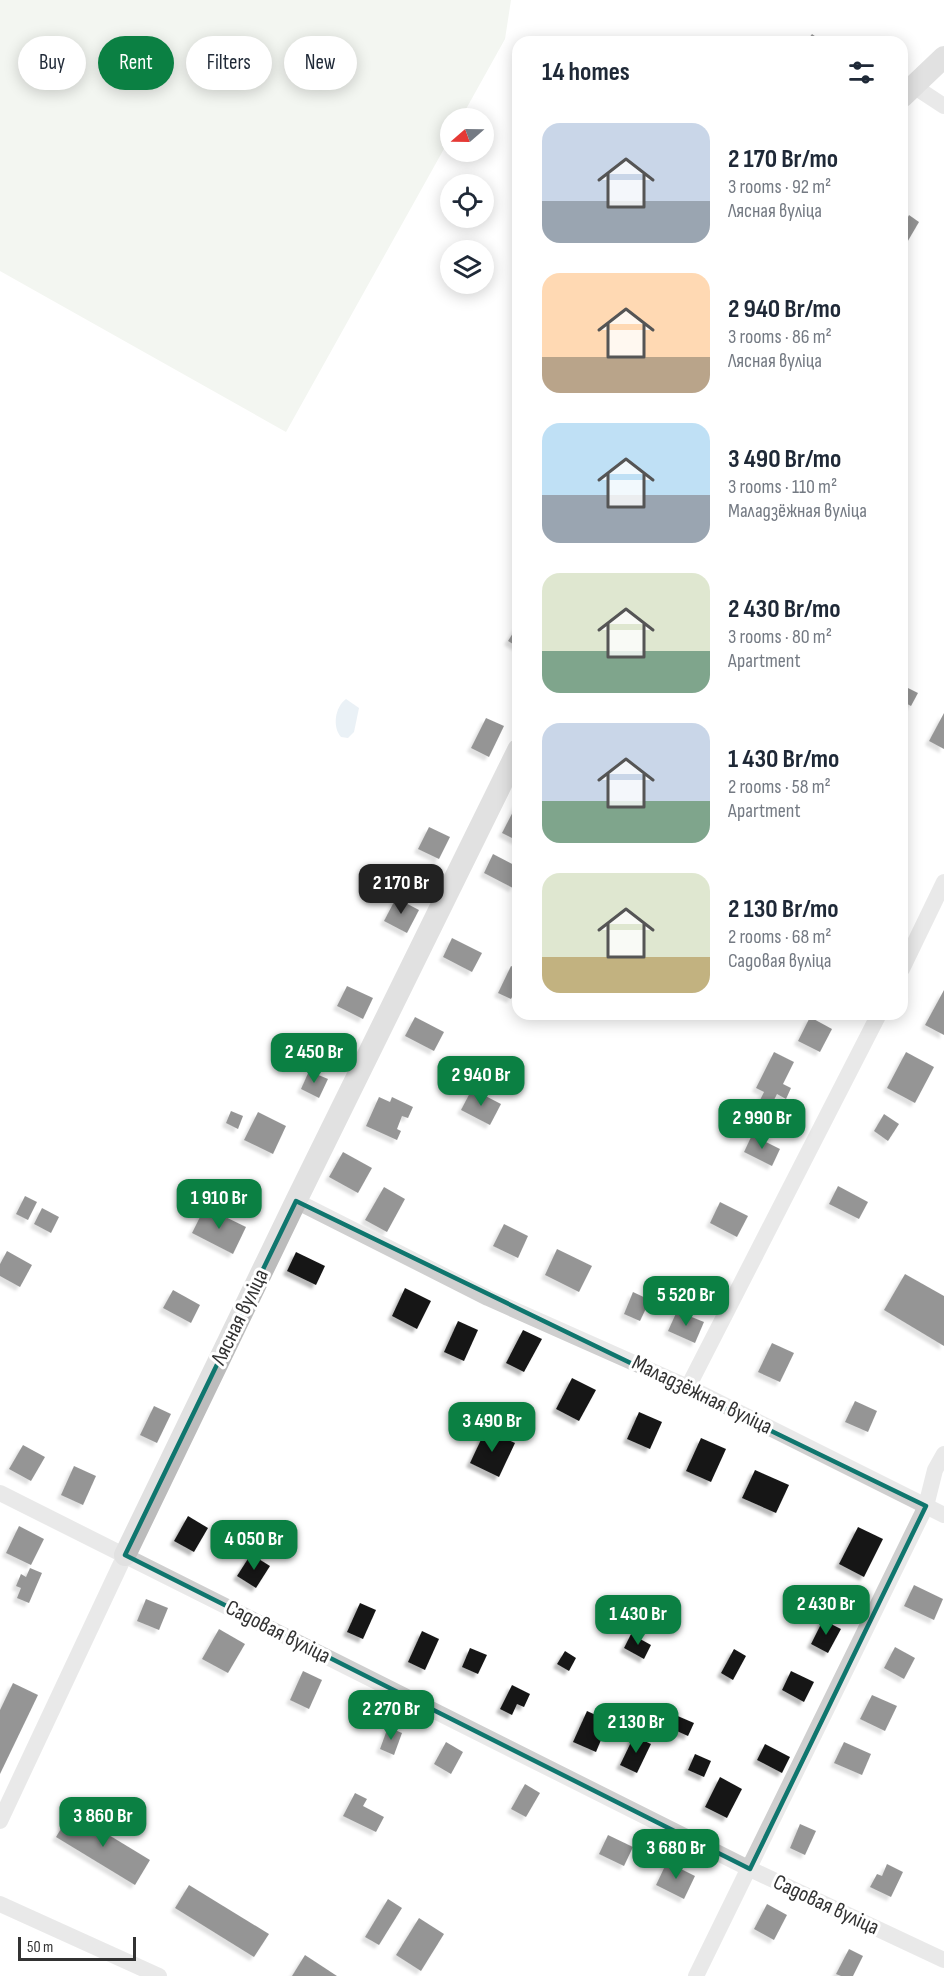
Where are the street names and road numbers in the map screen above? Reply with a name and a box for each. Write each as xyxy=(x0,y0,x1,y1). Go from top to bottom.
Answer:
street label: Лясная вуліца xyxy=(205,1265,275,1370)
street label: Маладзёжная вуліца xyxy=(627,1349,777,1441)
street label: Садовая вуліца xyxy=(221,1594,335,1670)
street label: Садовая вуліца xyxy=(769,1869,883,1941)

